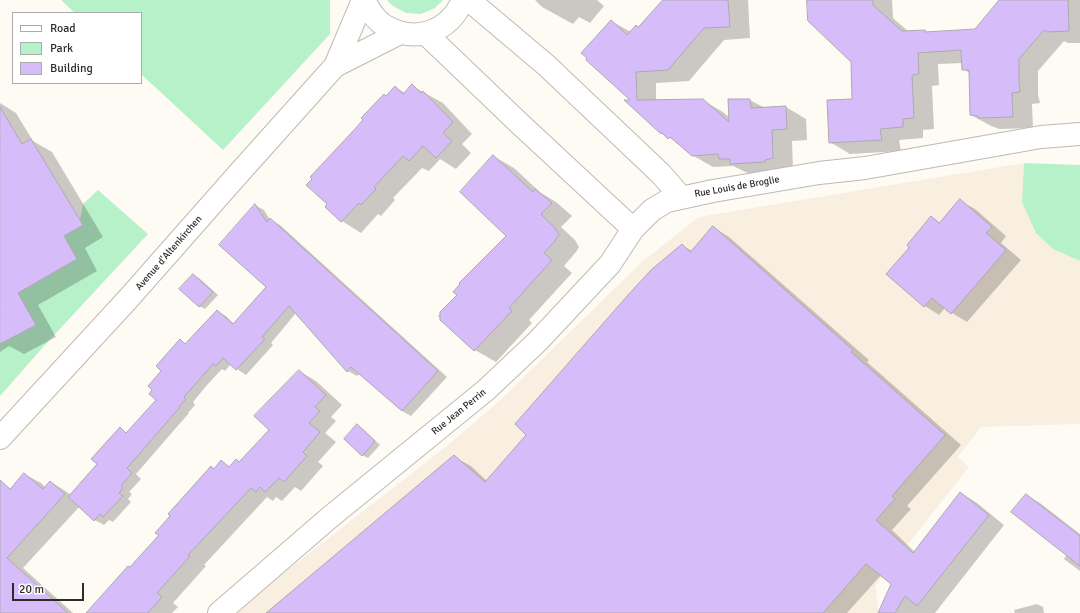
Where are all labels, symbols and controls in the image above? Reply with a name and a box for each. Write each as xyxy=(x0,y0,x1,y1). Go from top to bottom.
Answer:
legend xyxy=(12,12,142,84)
text: Road xyxy=(50,21,76,36)
text: Park xyxy=(50,41,73,56)
text: Building xyxy=(50,61,93,76)
street label: Rue Louis de Broglie xyxy=(693,174,781,200)
street label: Avenue d'Altenkirchen xyxy=(133,213,205,293)
street label: Rue Jean Perrin xyxy=(429,386,489,438)
scale bar xyxy=(14,575,86,601)
text: 20 m xyxy=(19,582,44,597)

